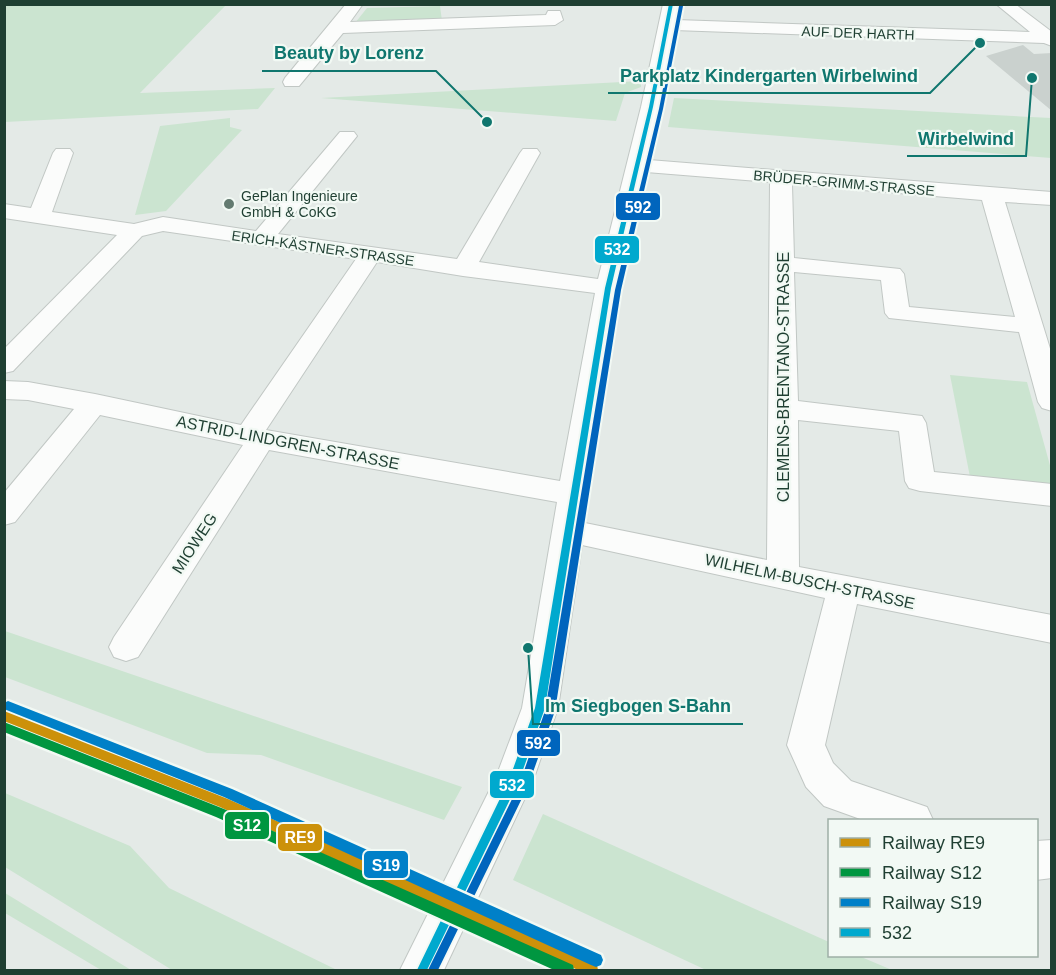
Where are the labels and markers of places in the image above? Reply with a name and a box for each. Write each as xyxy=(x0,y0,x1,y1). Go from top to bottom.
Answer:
callout: Beauty by Lorenz xyxy=(262,35,436,71)
callout: Parkplatz Kindergarten Wirbelwind xyxy=(608,57,930,93)
callout: Wirbelwind xyxy=(907,120,1026,156)
place label: GePlan Ingenieure GmbH & CoKG xyxy=(241,188,358,220)
marker: GePlan Ingenieure GmbH & CoKG xyxy=(222,197,236,211)
callout: Im Siegbogen S-Bahn xyxy=(533,688,743,724)

